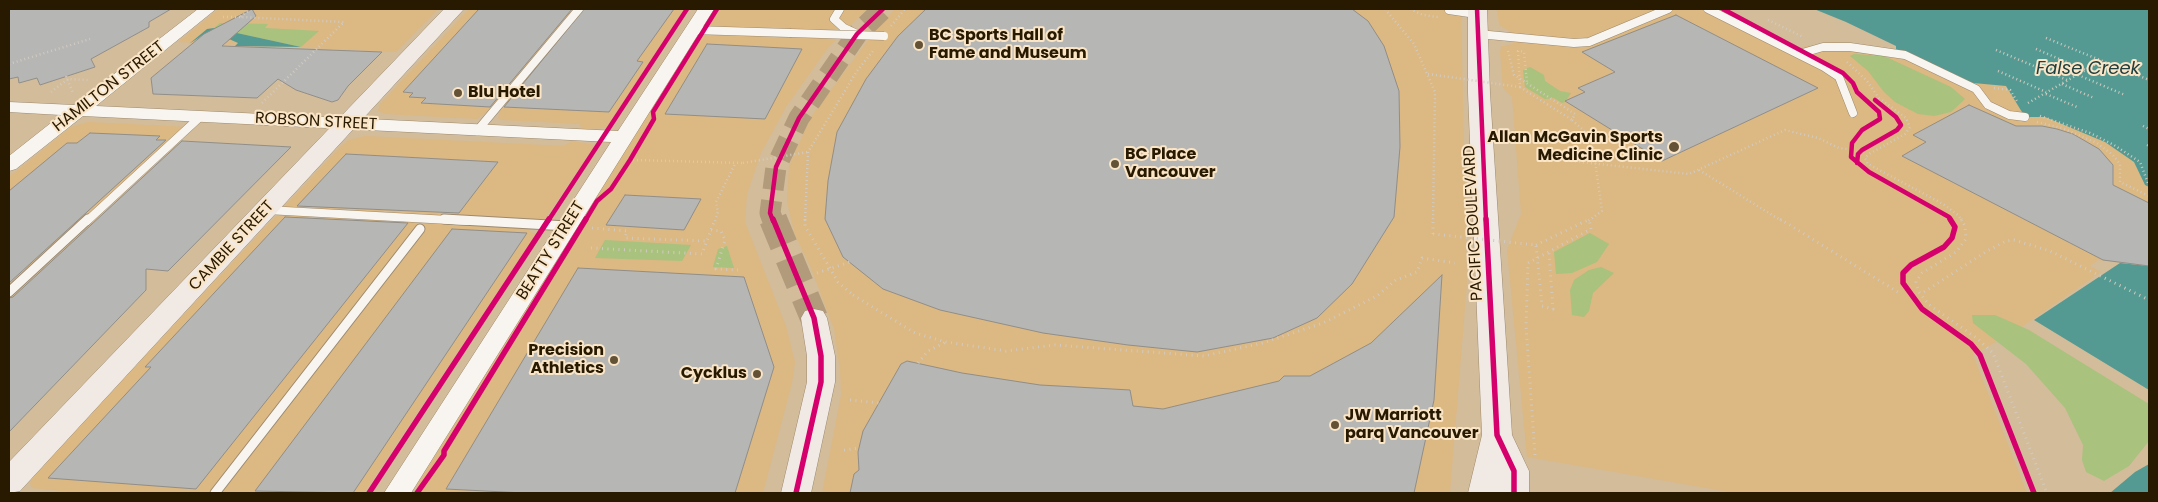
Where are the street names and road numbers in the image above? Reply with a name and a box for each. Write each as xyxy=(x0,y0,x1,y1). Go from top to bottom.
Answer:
street label: HAMILTON STREET xyxy=(49,38,169,136)
street label: ROBSON STREET xyxy=(254,109,378,135)
street label: PACIFIC BOULEVARD xyxy=(1460,145,1488,301)
street label: CAMBIE STREET xyxy=(185,197,279,295)
street label: BEATTY STREET xyxy=(513,198,589,304)

